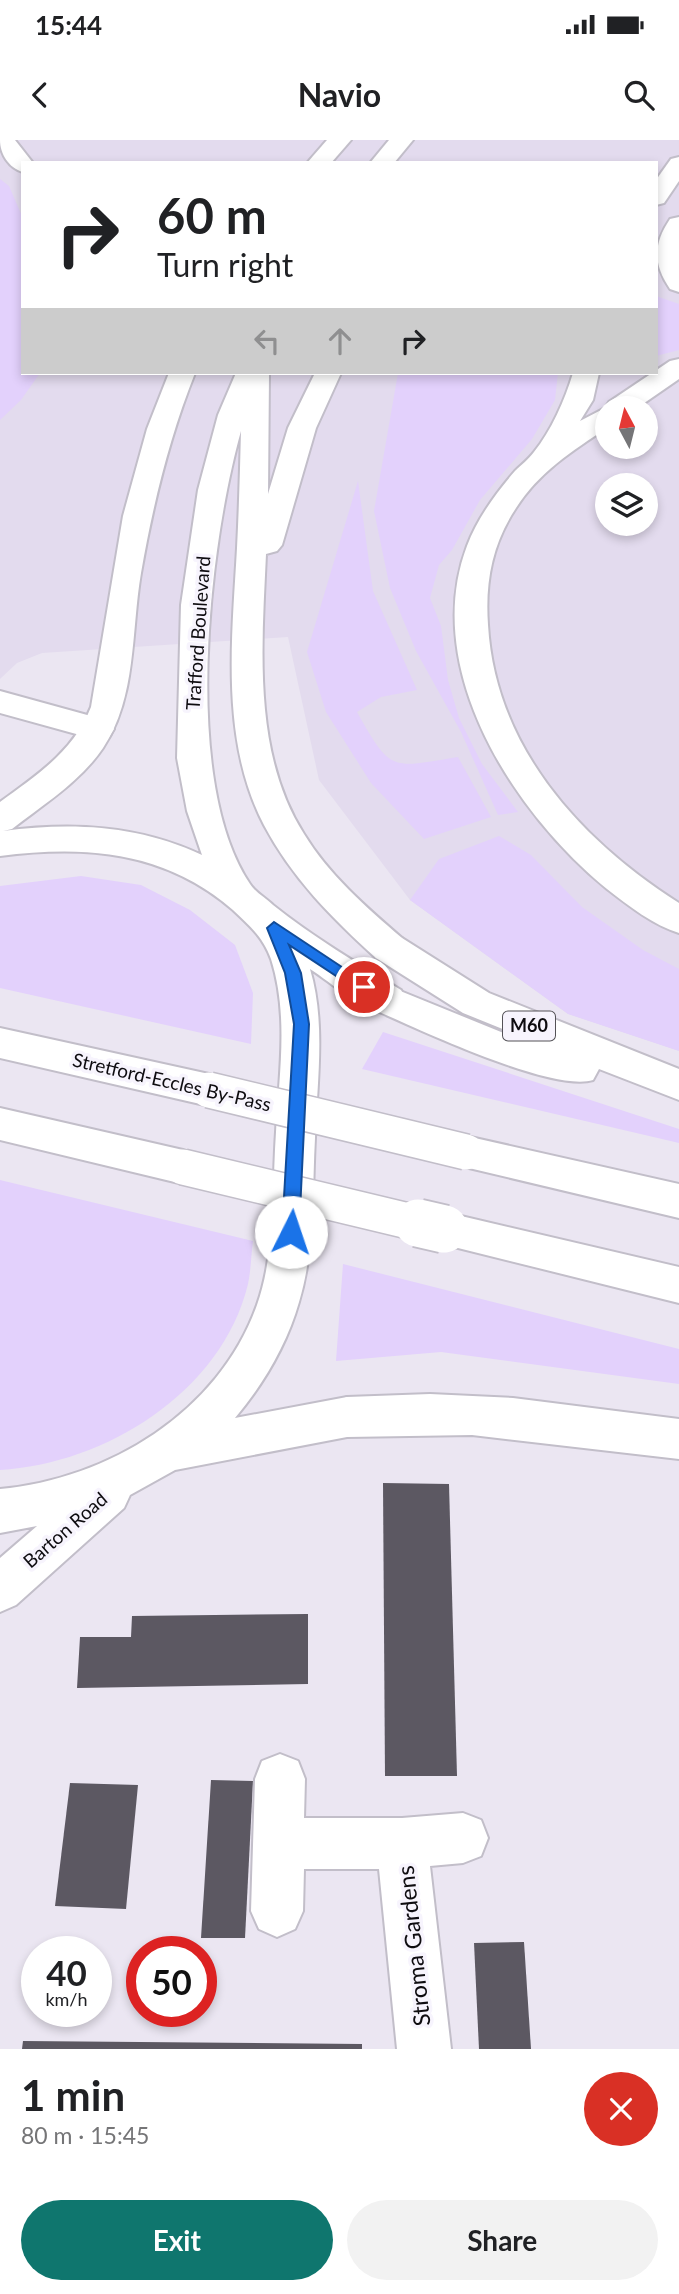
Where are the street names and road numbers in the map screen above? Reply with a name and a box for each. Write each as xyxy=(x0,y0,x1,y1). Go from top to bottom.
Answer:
street label: Trafford Boulevard xyxy=(181,555,214,711)
road number: M60 xyxy=(503,1012,555,1040)
street label: Stretford-Eccles By-Pass xyxy=(71,1047,274,1116)
street label: Barton Road xyxy=(18,1487,111,1572)
street label: Stroma Gardens xyxy=(391,1864,435,2028)

